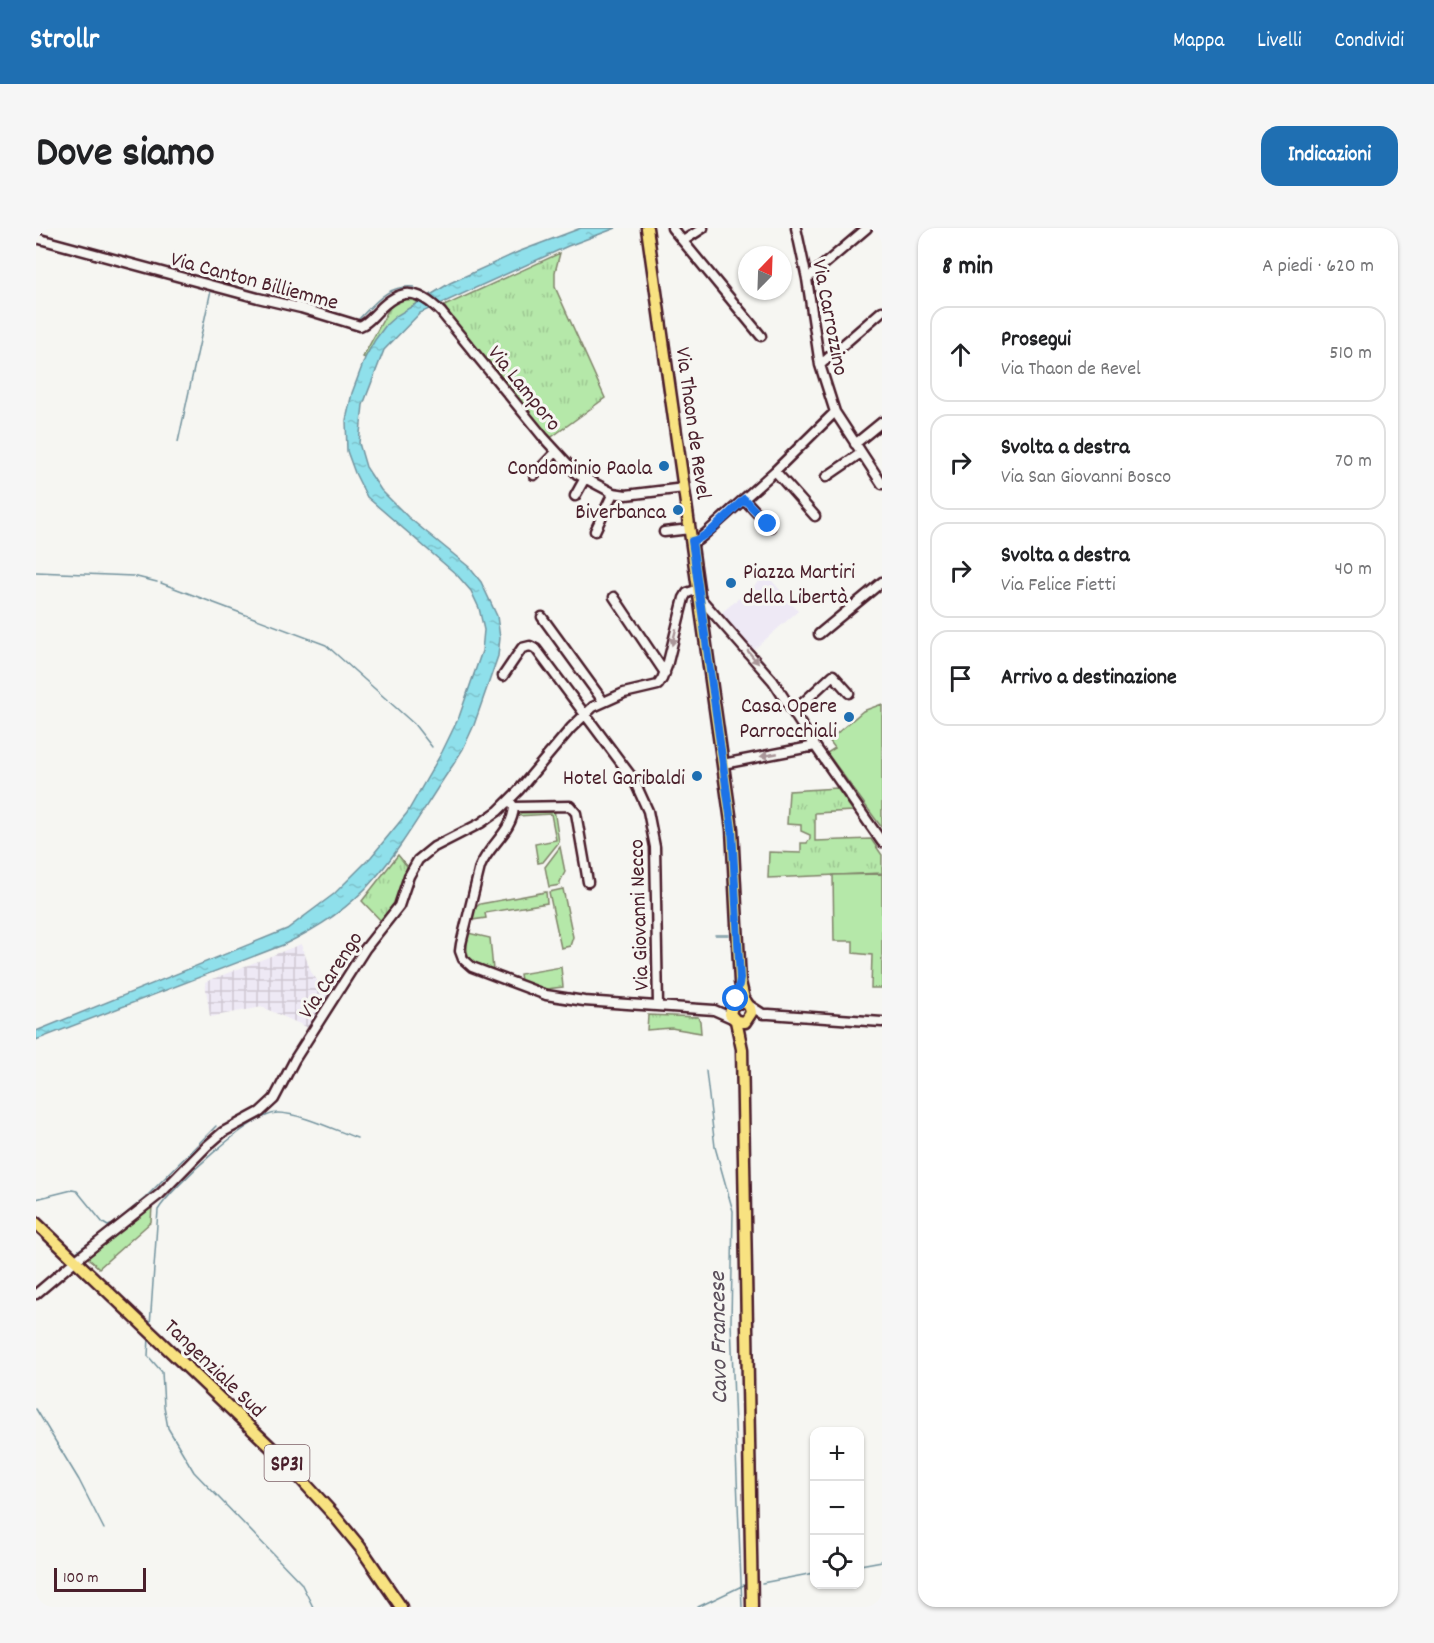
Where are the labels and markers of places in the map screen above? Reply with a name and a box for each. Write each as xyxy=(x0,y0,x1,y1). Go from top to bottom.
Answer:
place label: Condominio Paola xyxy=(507,454,653,485)
marker: Condominio Paola xyxy=(657,459,671,473)
place label: Biverbanca xyxy=(575,498,667,529)
marker: Biverbanca xyxy=(671,503,685,517)
place label: Piazza Martiri della Libertà xyxy=(743,558,855,614)
marker: Piazza Martiri della Libertà xyxy=(724,576,738,590)
place label: Casa Opere Parrocchiali xyxy=(739,692,837,748)
marker: Casa Opere Parrocchiali xyxy=(842,710,856,724)
place label: Hotel Garibaldi xyxy=(563,764,685,795)
marker: Hotel Garibaldi xyxy=(690,769,704,783)

